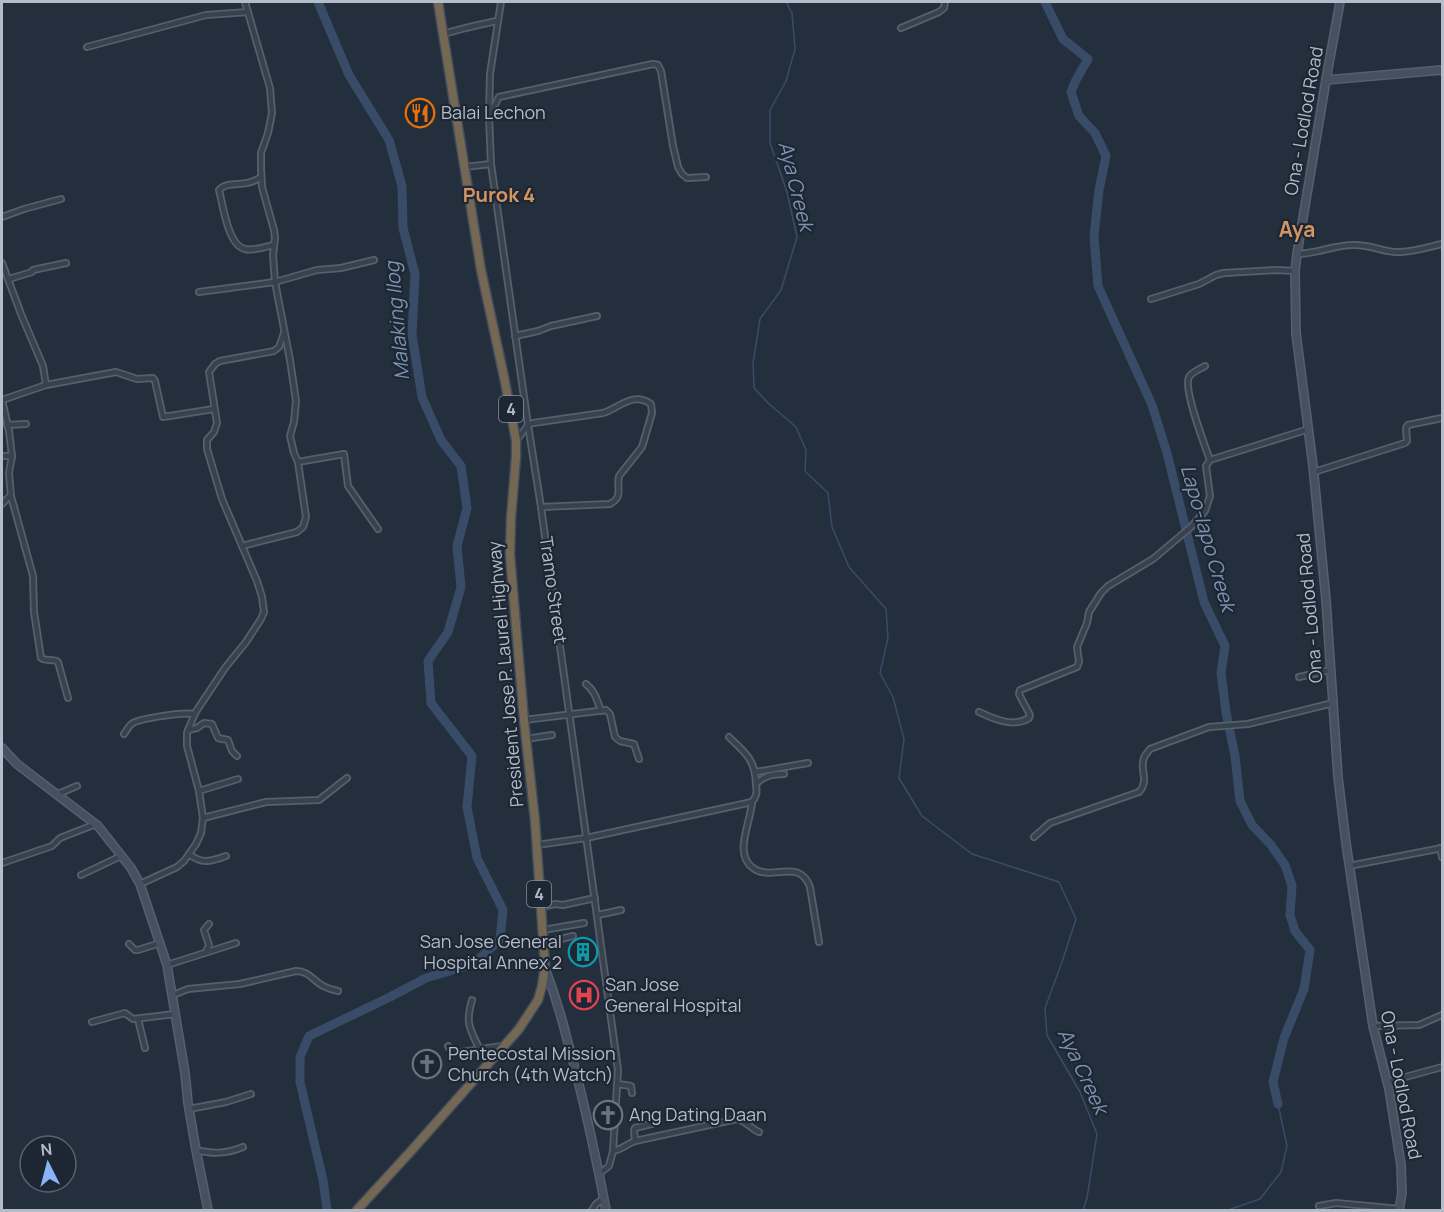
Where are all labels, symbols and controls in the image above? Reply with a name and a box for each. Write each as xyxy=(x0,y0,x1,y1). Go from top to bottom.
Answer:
street label: Ona - Lodlod Road xyxy=(1278,45,1328,197)
restaurant icon: Balai Lechon xyxy=(404,97,436,129)
place label: Balai Lechon xyxy=(441,100,546,124)
water label: Aya Creek xyxy=(772,138,821,237)
district label: Purok 4 xyxy=(463,181,535,208)
district label: Aya xyxy=(1279,215,1315,243)
water label: Malaking Ilog xyxy=(378,258,415,382)
road number: 4 xyxy=(499,396,523,422)
water label: Lapo-lapo Creek xyxy=(1175,461,1243,617)
street label: Ona - Lodlod Road xyxy=(1290,532,1328,684)
street label: Tramo Street xyxy=(535,535,573,645)
street label: President Jose P. Laurel Highway xyxy=(481,540,529,808)
road number: 4 xyxy=(527,881,551,907)
place label: San Jose General Hospital Annex 2 xyxy=(420,929,562,974)
building icon: San Jose General Hospital Annex 2 xyxy=(567,936,599,968)
place label: San Jose General Hospital xyxy=(605,972,742,1017)
hospital icon: San Jose General Hospital xyxy=(568,979,600,1011)
street label: Ona - Lodlod Road xyxy=(1376,1009,1428,1161)
water label: Aya Creek xyxy=(1052,1024,1116,1121)
place label: Pentecostal Mission Church (4th Watch) xyxy=(448,1041,616,1086)
church icon: Pentecostal Mission Church (4th Watch) xyxy=(411,1048,443,1080)
church icon: Ang Dating Daan xyxy=(592,1099,624,1131)
place label: Ang Dating Daan xyxy=(629,1102,767,1126)
north arrow xyxy=(18,1134,78,1194)
text: N xyxy=(40,1138,53,1161)

